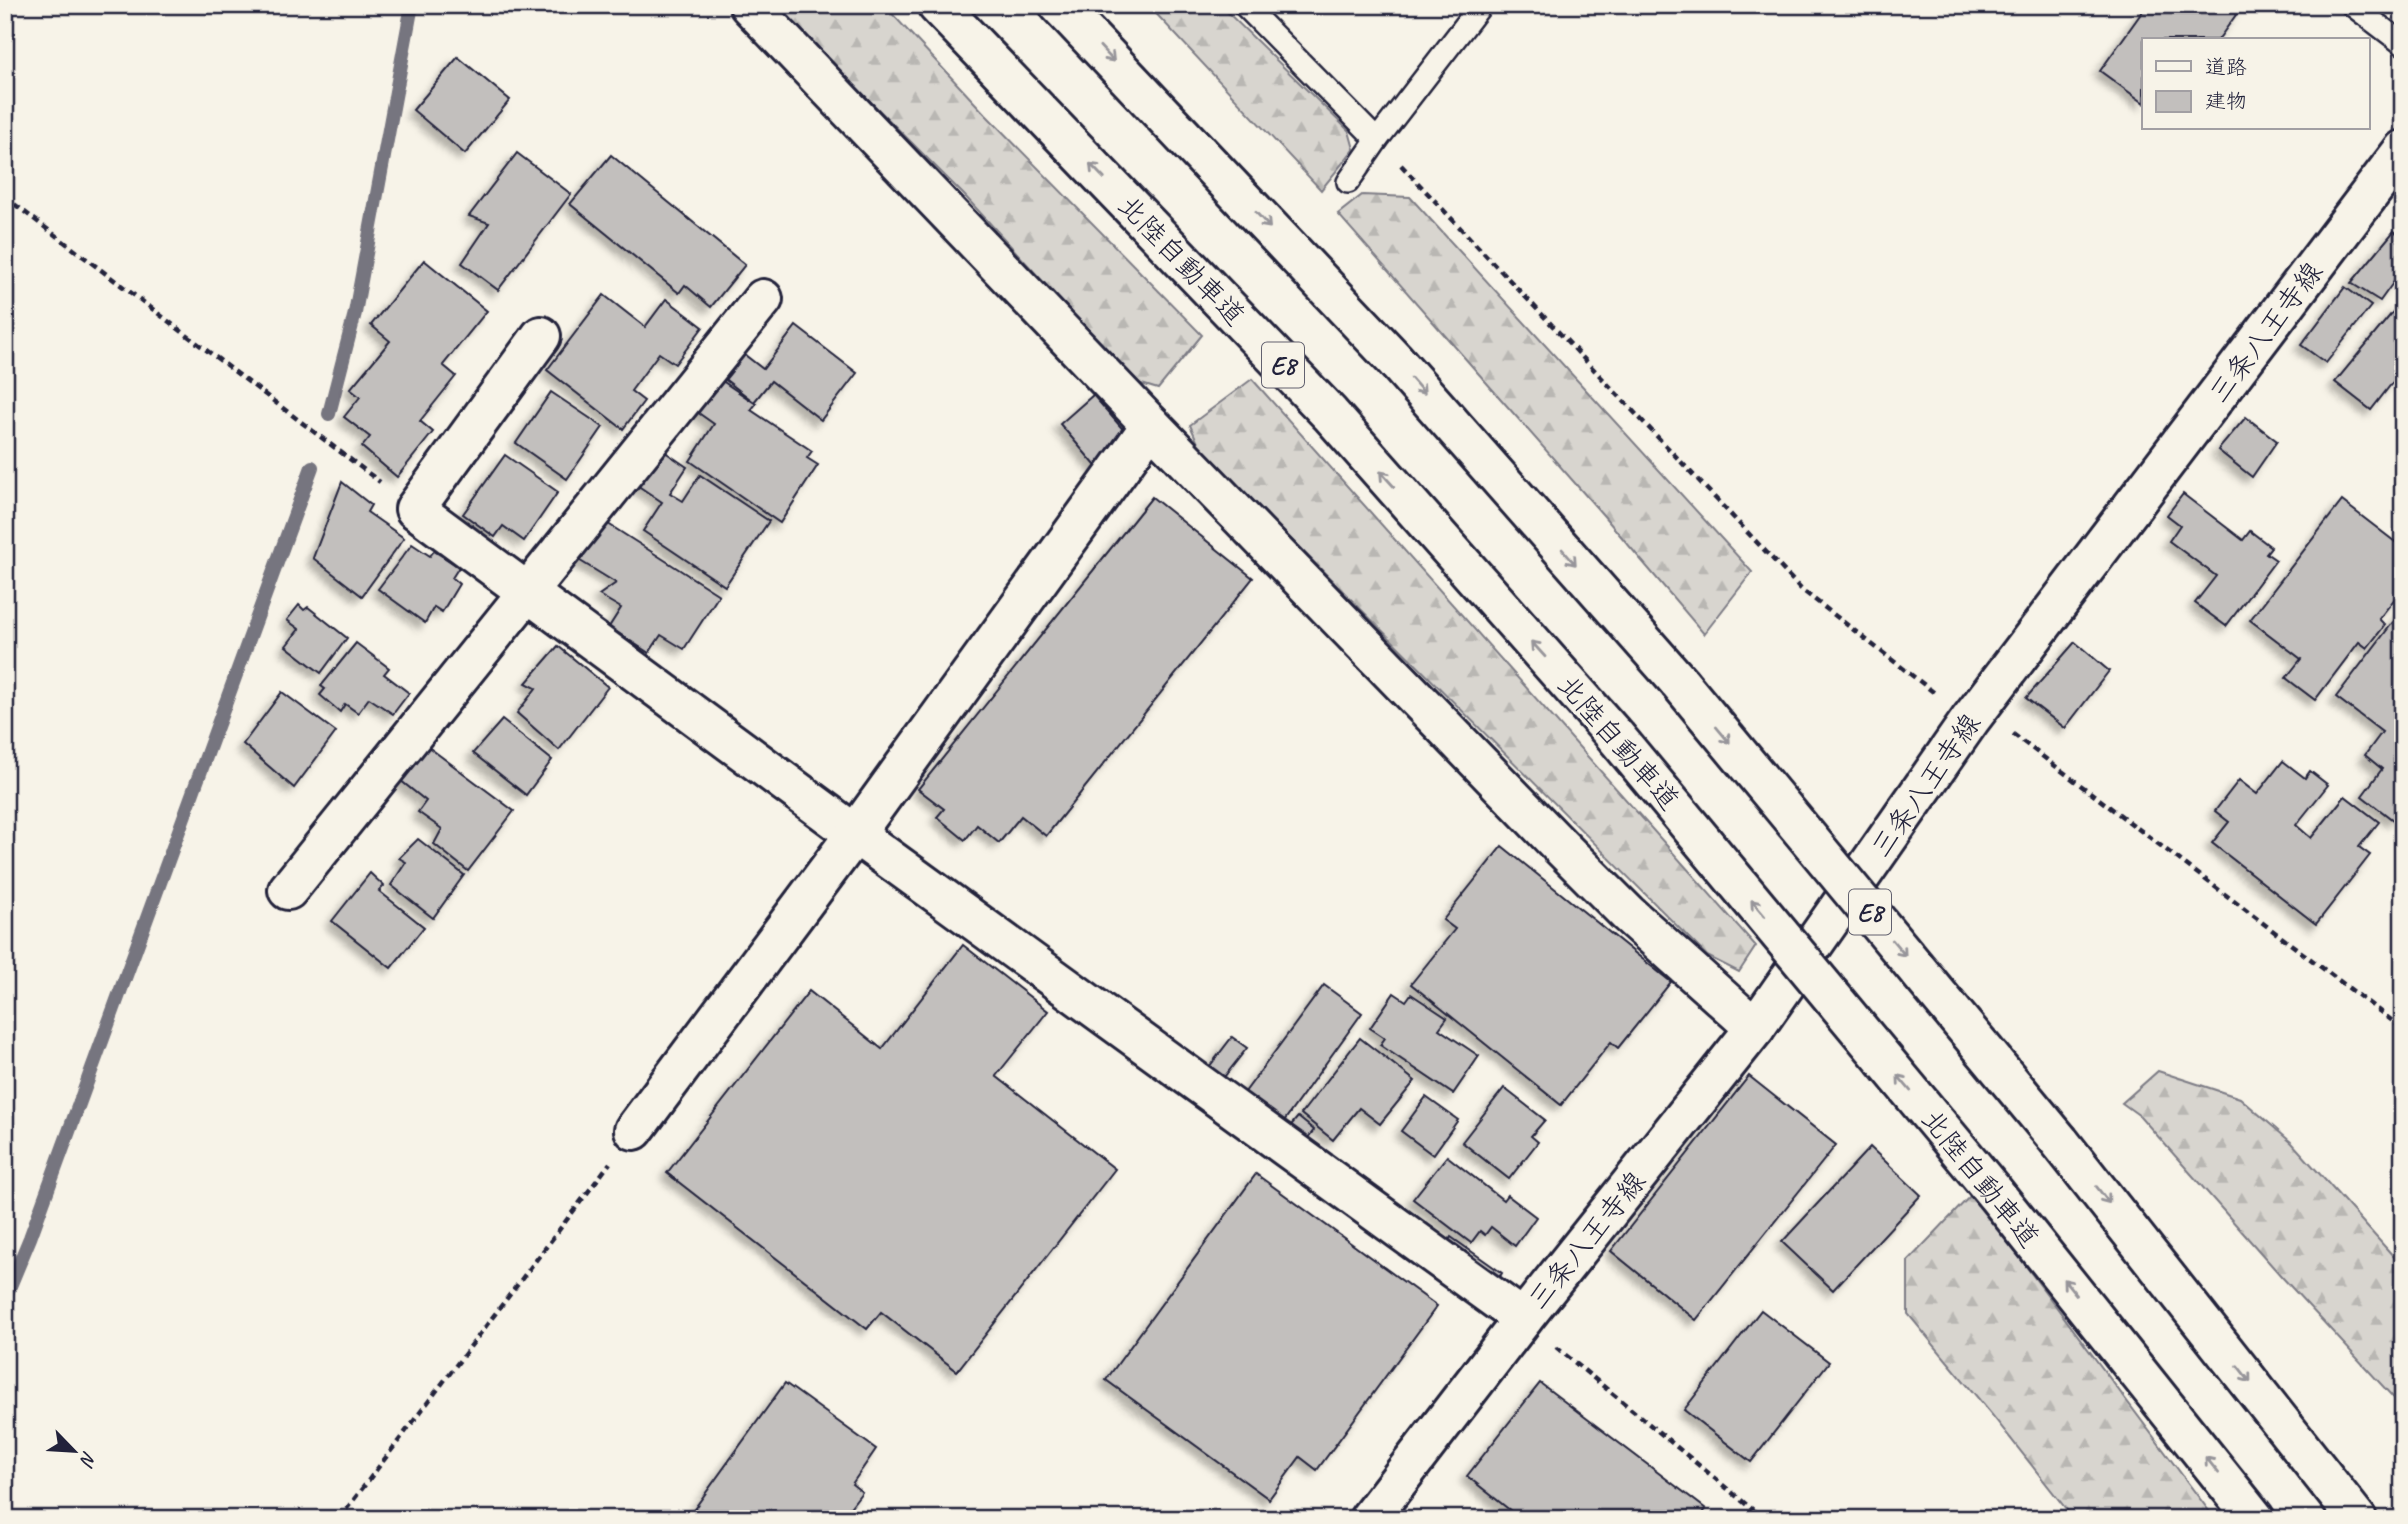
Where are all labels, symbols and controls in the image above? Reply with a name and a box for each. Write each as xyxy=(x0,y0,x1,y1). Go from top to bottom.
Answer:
legend xyxy=(2142,38,2370,130)
one-way arrow xyxy=(1098,45,1115,62)
text: 道路 xyxy=(2205,54,2247,80)
text: 建物 xyxy=(2205,88,2247,114)
one-way arrow xyxy=(1089,163,1106,180)
street label: 北陸自動車道 xyxy=(1111,188,1253,333)
one-way arrow xyxy=(1254,211,1271,228)
street label: 三条八王寺線 xyxy=(2201,255,2330,410)
road number: E8 xyxy=(1262,342,1304,388)
one-way arrow xyxy=(1410,377,1426,395)
one-way arrow xyxy=(1379,471,1396,488)
one-way arrow xyxy=(1560,547,1576,565)
one-way arrow xyxy=(1531,641,1547,659)
street label: 北陸自動車道 xyxy=(1550,667,1687,817)
street label: 三条八王寺線 xyxy=(1863,706,1988,864)
one-way arrow xyxy=(1715,725,1731,743)
road number: E8 xyxy=(1849,890,1891,934)
one-way arrow xyxy=(1751,900,1766,918)
one-way arrow xyxy=(1892,938,1907,956)
one-way arrow xyxy=(1896,1074,1912,1092)
street label: 北陸自動車道 xyxy=(1914,1102,2047,1255)
street label: 三条八王寺線 xyxy=(1520,1164,1653,1317)
one-way arrow xyxy=(2095,1186,2110,1204)
one-way arrow xyxy=(2063,1279,2078,1297)
one-way arrow xyxy=(2236,1364,2251,1383)
north arrow xyxy=(38,1416,108,1486)
text: N xyxy=(74,1447,102,1471)
one-way arrow xyxy=(2205,1457,2220,1475)

